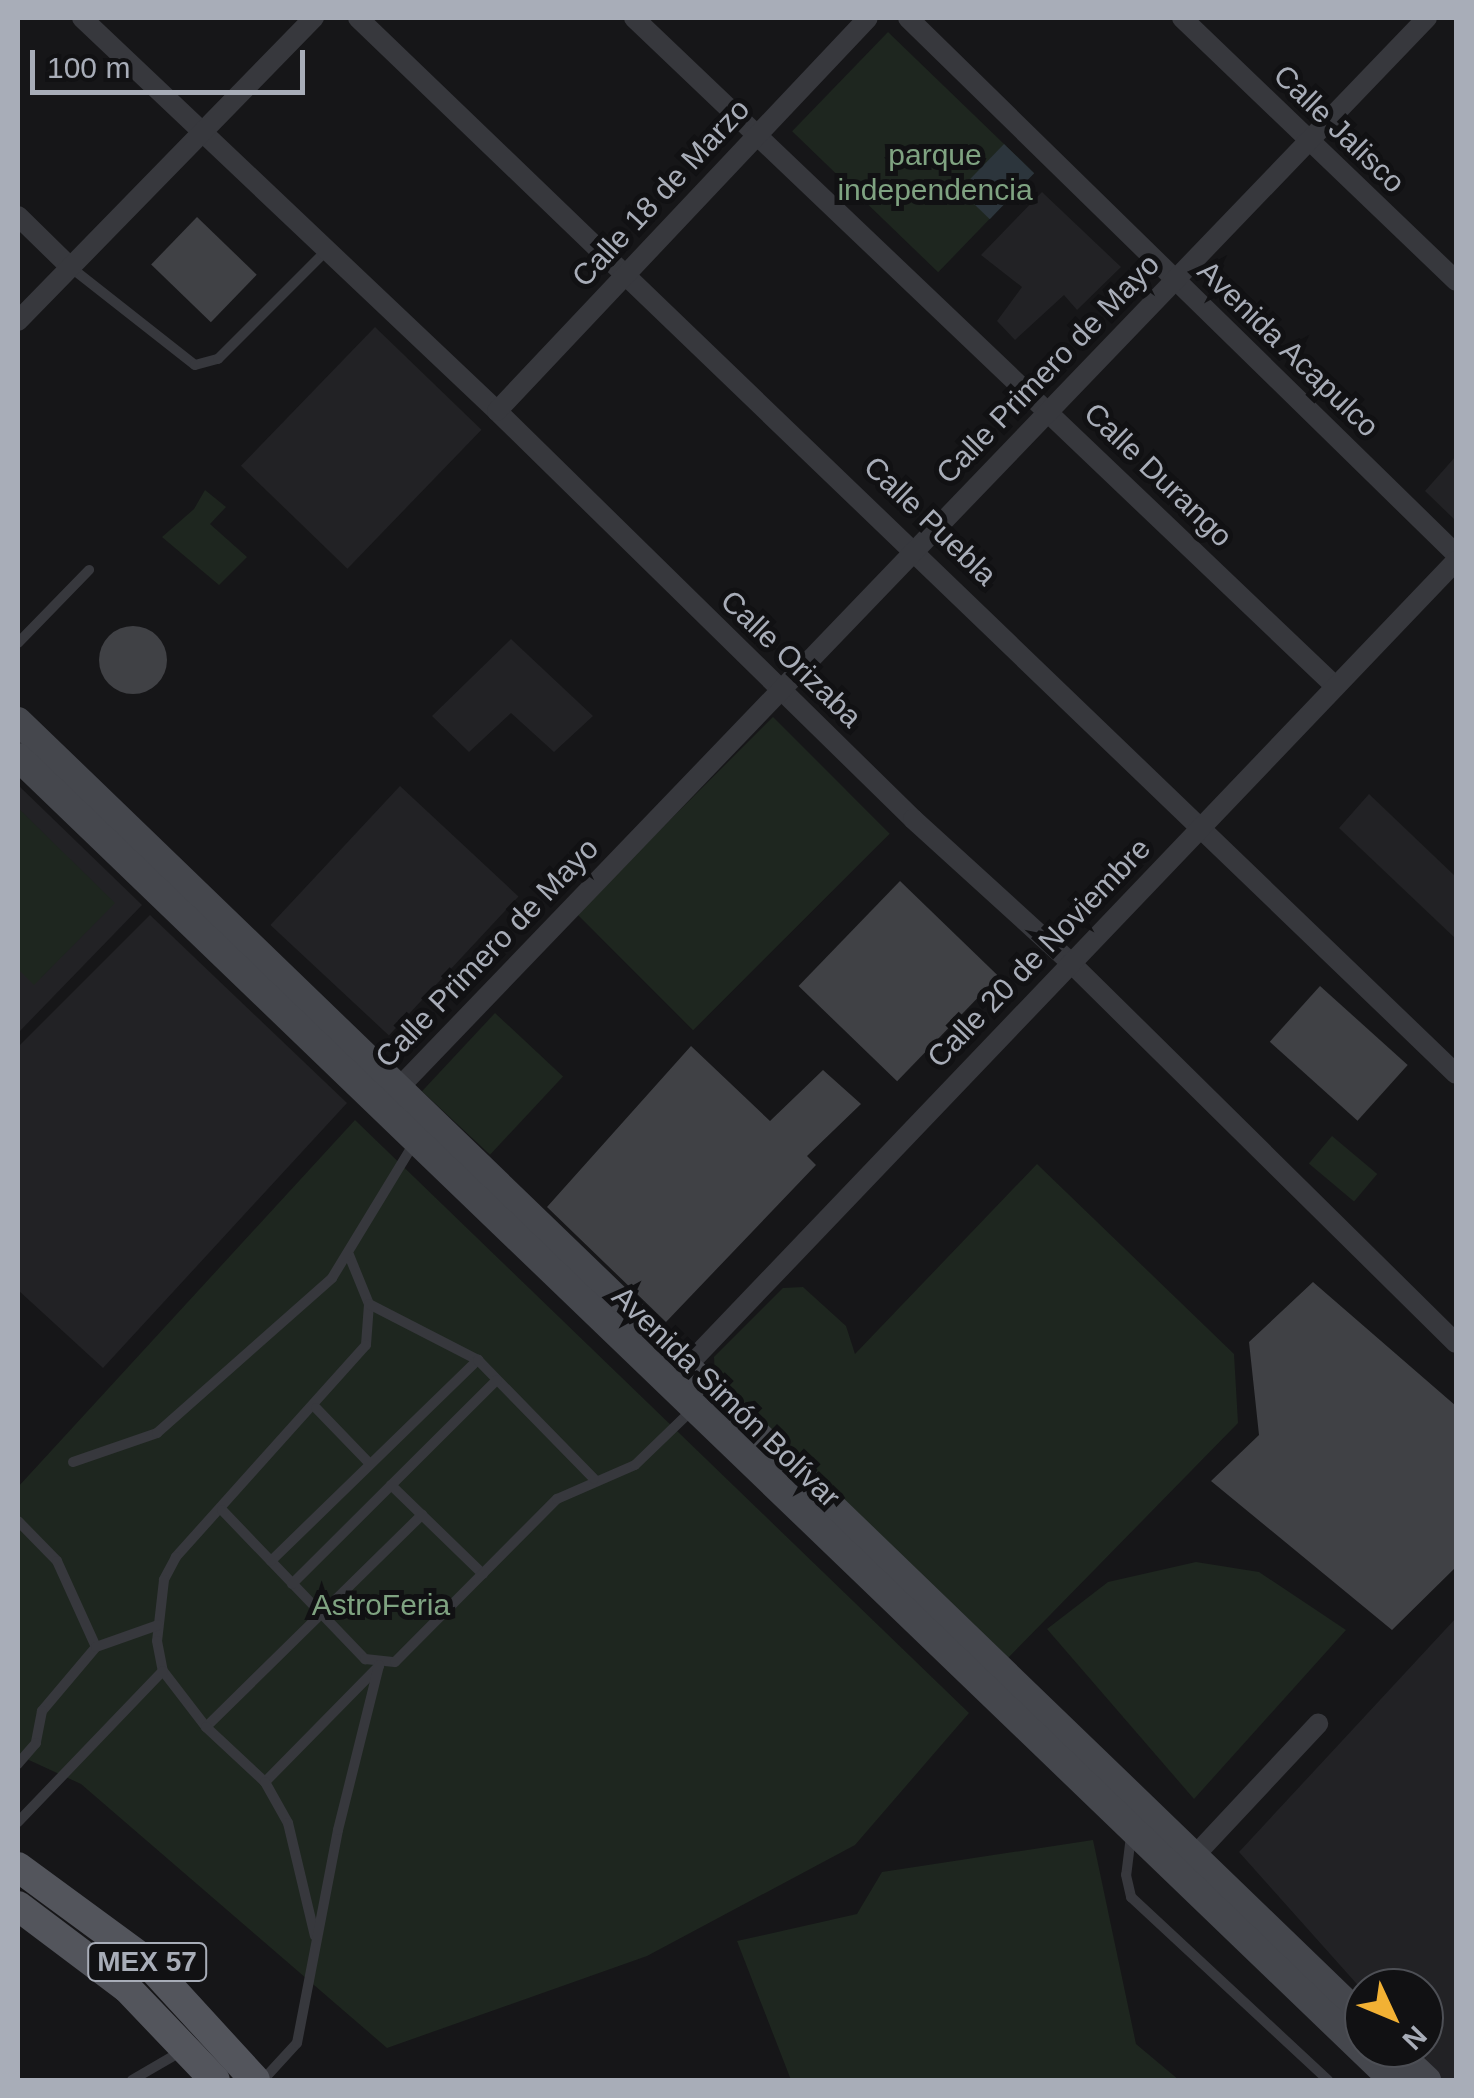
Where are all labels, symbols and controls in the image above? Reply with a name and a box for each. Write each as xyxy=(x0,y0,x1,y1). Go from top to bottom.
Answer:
scale bar xyxy=(35,30,310,92)
text: 100 m xyxy=(47,51,130,84)
street label: Calle Jalisco xyxy=(1266,58,1412,200)
street label: Calle 18 de Marzo xyxy=(565,92,757,294)
park label: parque independencia xyxy=(837,137,1033,208)
street label: Calle Primero de Mayo xyxy=(929,247,1167,491)
street label: Avenida Acapulco xyxy=(1189,253,1387,445)
street label: Calle Durango xyxy=(1077,395,1239,555)
street label: Calle Puebla xyxy=(856,449,1004,593)
street label: Calle Orizaba xyxy=(713,583,869,735)
street label: Calle Primero de Mayo xyxy=(368,831,606,1075)
street label: Calle 20 de Noviembre xyxy=(920,831,1158,1075)
street label: Avenida Simón Bolívar xyxy=(605,1279,847,1515)
park label: AstroFeria xyxy=(312,1587,450,1623)
road number: MEX 57 xyxy=(87,1939,207,1985)
north arrow xyxy=(1344,1968,1444,2068)
text: N xyxy=(1396,2020,1433,2056)

